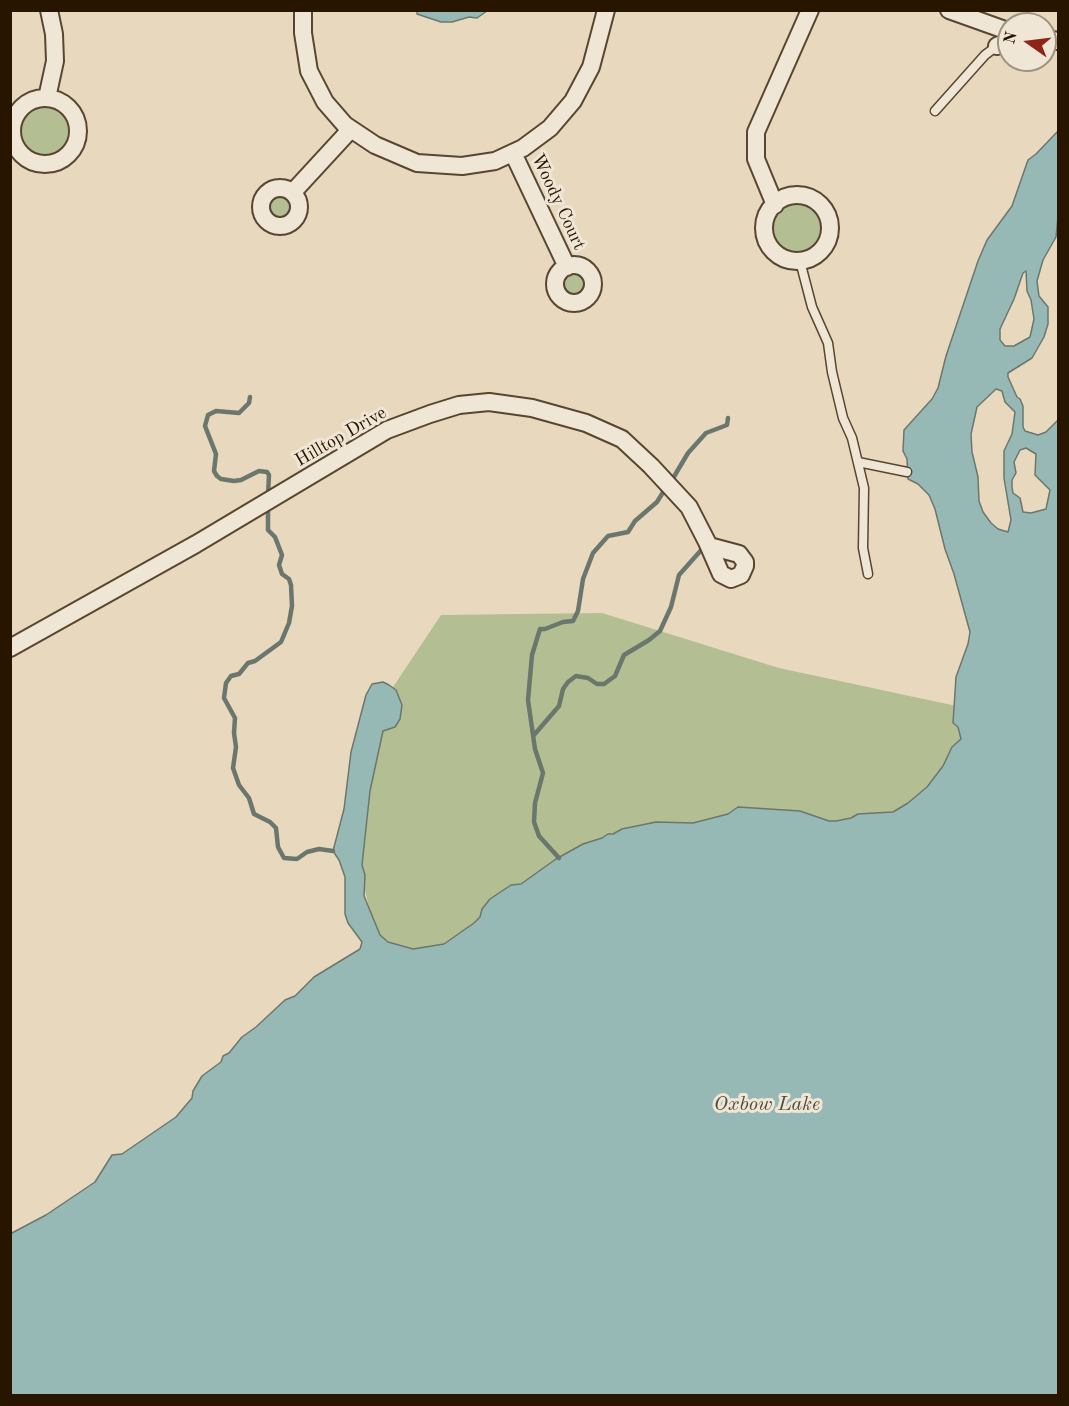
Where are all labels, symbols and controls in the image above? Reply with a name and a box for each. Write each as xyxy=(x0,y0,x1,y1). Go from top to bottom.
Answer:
north arrow xyxy=(997,12,1057,72)
text: N xyxy=(1002,30,1021,46)
street label: Woody Court xyxy=(526,150,590,254)
street label: Hilltop Drive xyxy=(292,402,390,472)
water label: Oxbow Lake xyxy=(714,1093,820,1117)

